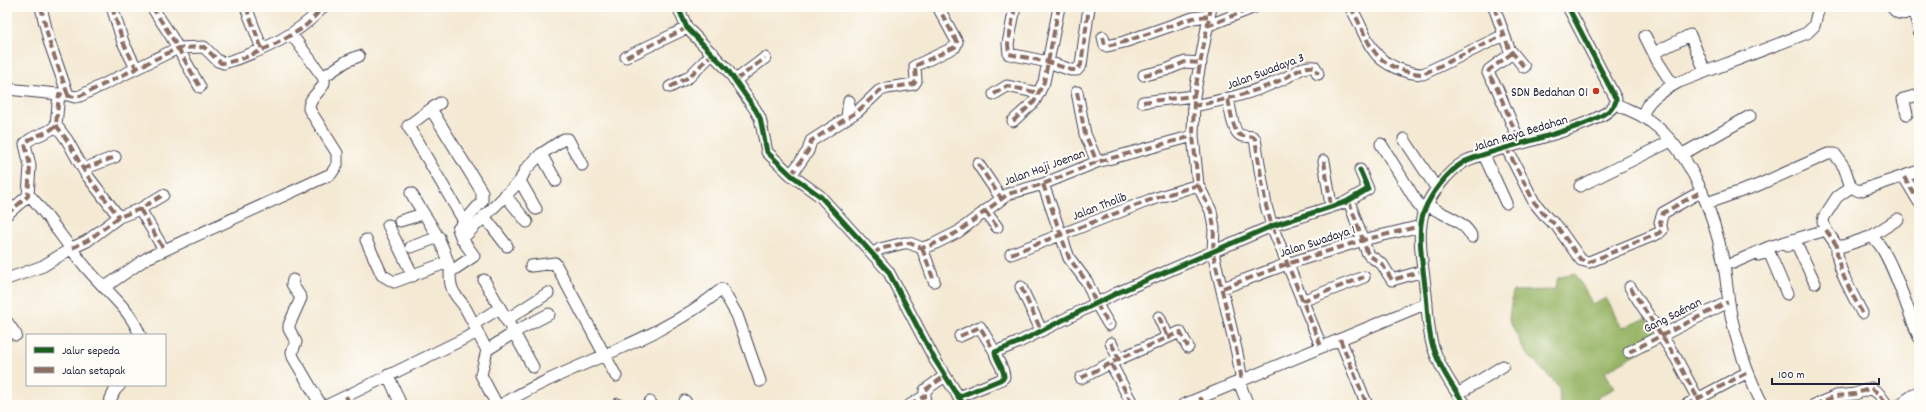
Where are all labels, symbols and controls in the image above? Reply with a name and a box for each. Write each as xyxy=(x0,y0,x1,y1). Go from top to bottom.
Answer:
street label: Jalan Swadaya 3 xyxy=(1224,49,1307,96)
place label: SDN Bedahan 01 xyxy=(1511,84,1588,103)
marker: SDN Bedahan 01 xyxy=(1591,86,1601,96)
street label: Jalan Raya Bedahan xyxy=(1471,111,1570,158)
street label: Jalan Haji Joenan xyxy=(1002,145,1088,192)
street label: Jalan Tholib xyxy=(1070,188,1130,226)
street label: Jalan Swadaya 1 xyxy=(1277,221,1358,264)
street label: Gang Saénan xyxy=(1641,293,1705,339)
legend xyxy=(26,334,166,386)
text: Jalur sepeda xyxy=(62,343,120,360)
scale bar xyxy=(1772,360,1879,386)
text: Jalan setapak xyxy=(62,363,125,380)
text: 100 m xyxy=(1778,367,1805,384)

